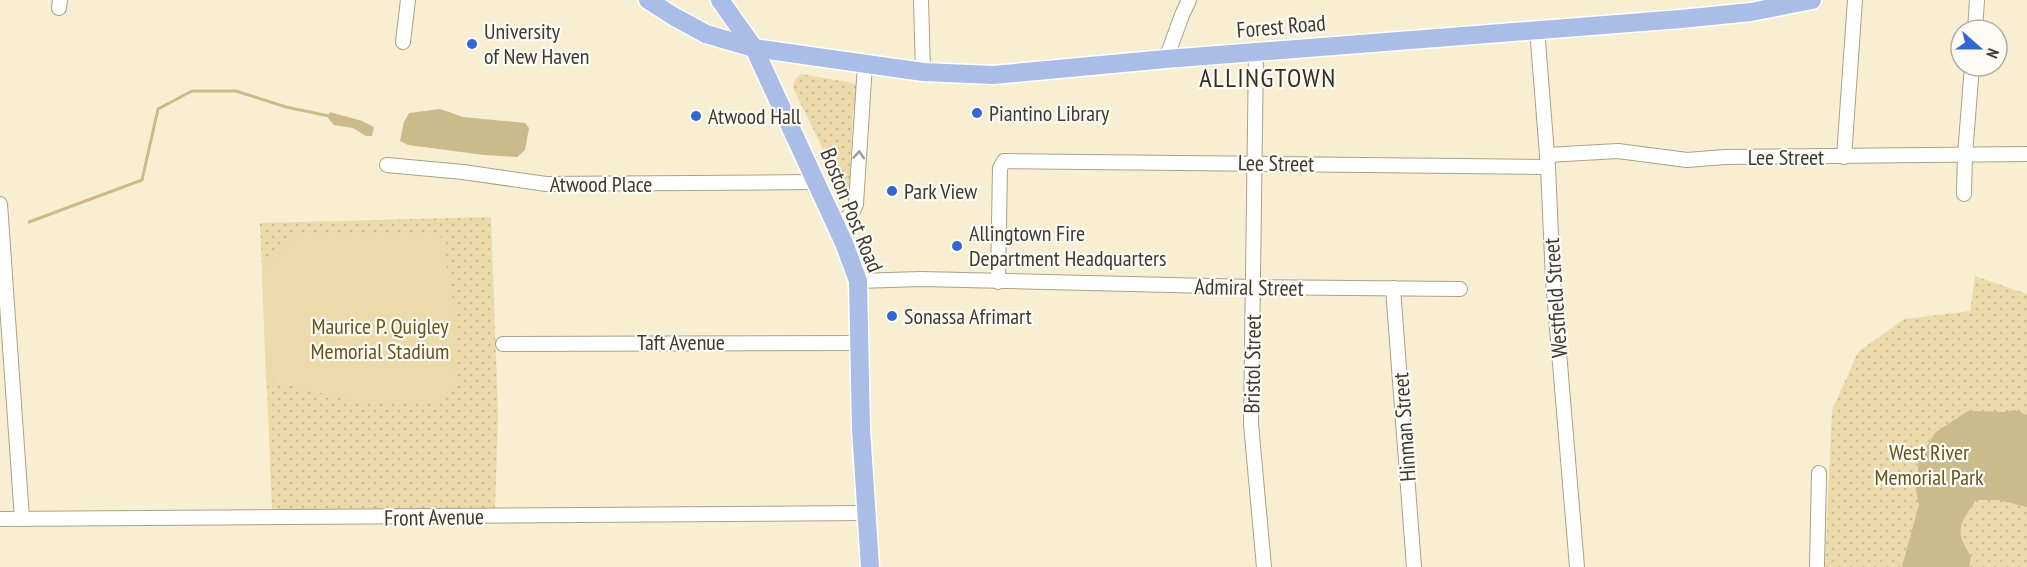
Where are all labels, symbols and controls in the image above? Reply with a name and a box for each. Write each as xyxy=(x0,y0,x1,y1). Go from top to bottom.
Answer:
street label: Forest Road xyxy=(1235,8,1327,44)
place label: University of New Haven xyxy=(484,17,589,70)
north arrow xyxy=(1949,18,2009,78)
marker: University of New Haven xyxy=(465,37,479,51)
text: N xyxy=(1982,46,2004,61)
district label: ALLINGTOWN xyxy=(1199,61,1337,94)
place label: Piantino Library xyxy=(989,99,1110,127)
place label: Atwood Hall xyxy=(708,102,802,130)
marker: Piantino Library xyxy=(970,106,984,120)
marker: Atwood Hall xyxy=(689,109,703,123)
street label: Lee Street xyxy=(1748,143,1824,171)
street label: Boston Post Road xyxy=(814,144,890,276)
street label: Lee Street xyxy=(1238,148,1314,178)
one-way arrow xyxy=(852,151,865,160)
street label: Atwood Place xyxy=(550,170,652,198)
place label: Park View xyxy=(904,177,977,205)
marker: Park View xyxy=(885,184,899,198)
place label: Allingtown Fire Department Headquarters xyxy=(969,219,1166,272)
street label: Westfield Street xyxy=(1537,237,1573,359)
marker: Allingtown Fire Department Headquarters xyxy=(950,239,964,253)
street label: Admiral Street xyxy=(1194,272,1304,302)
place label: Sonassa Afrimart xyxy=(904,302,1032,330)
marker: Sonassa Afrimart xyxy=(885,309,899,323)
park label: Maurice P. Quigley Memorial Stadium xyxy=(311,312,449,365)
street label: Bristol Street xyxy=(1237,314,1267,414)
street label: Taft Avenue xyxy=(637,328,725,356)
street label: Hinman Street xyxy=(1386,372,1422,482)
park label: West River Memorial Park xyxy=(1874,438,1984,491)
street label: Front Avenue xyxy=(384,502,484,532)

